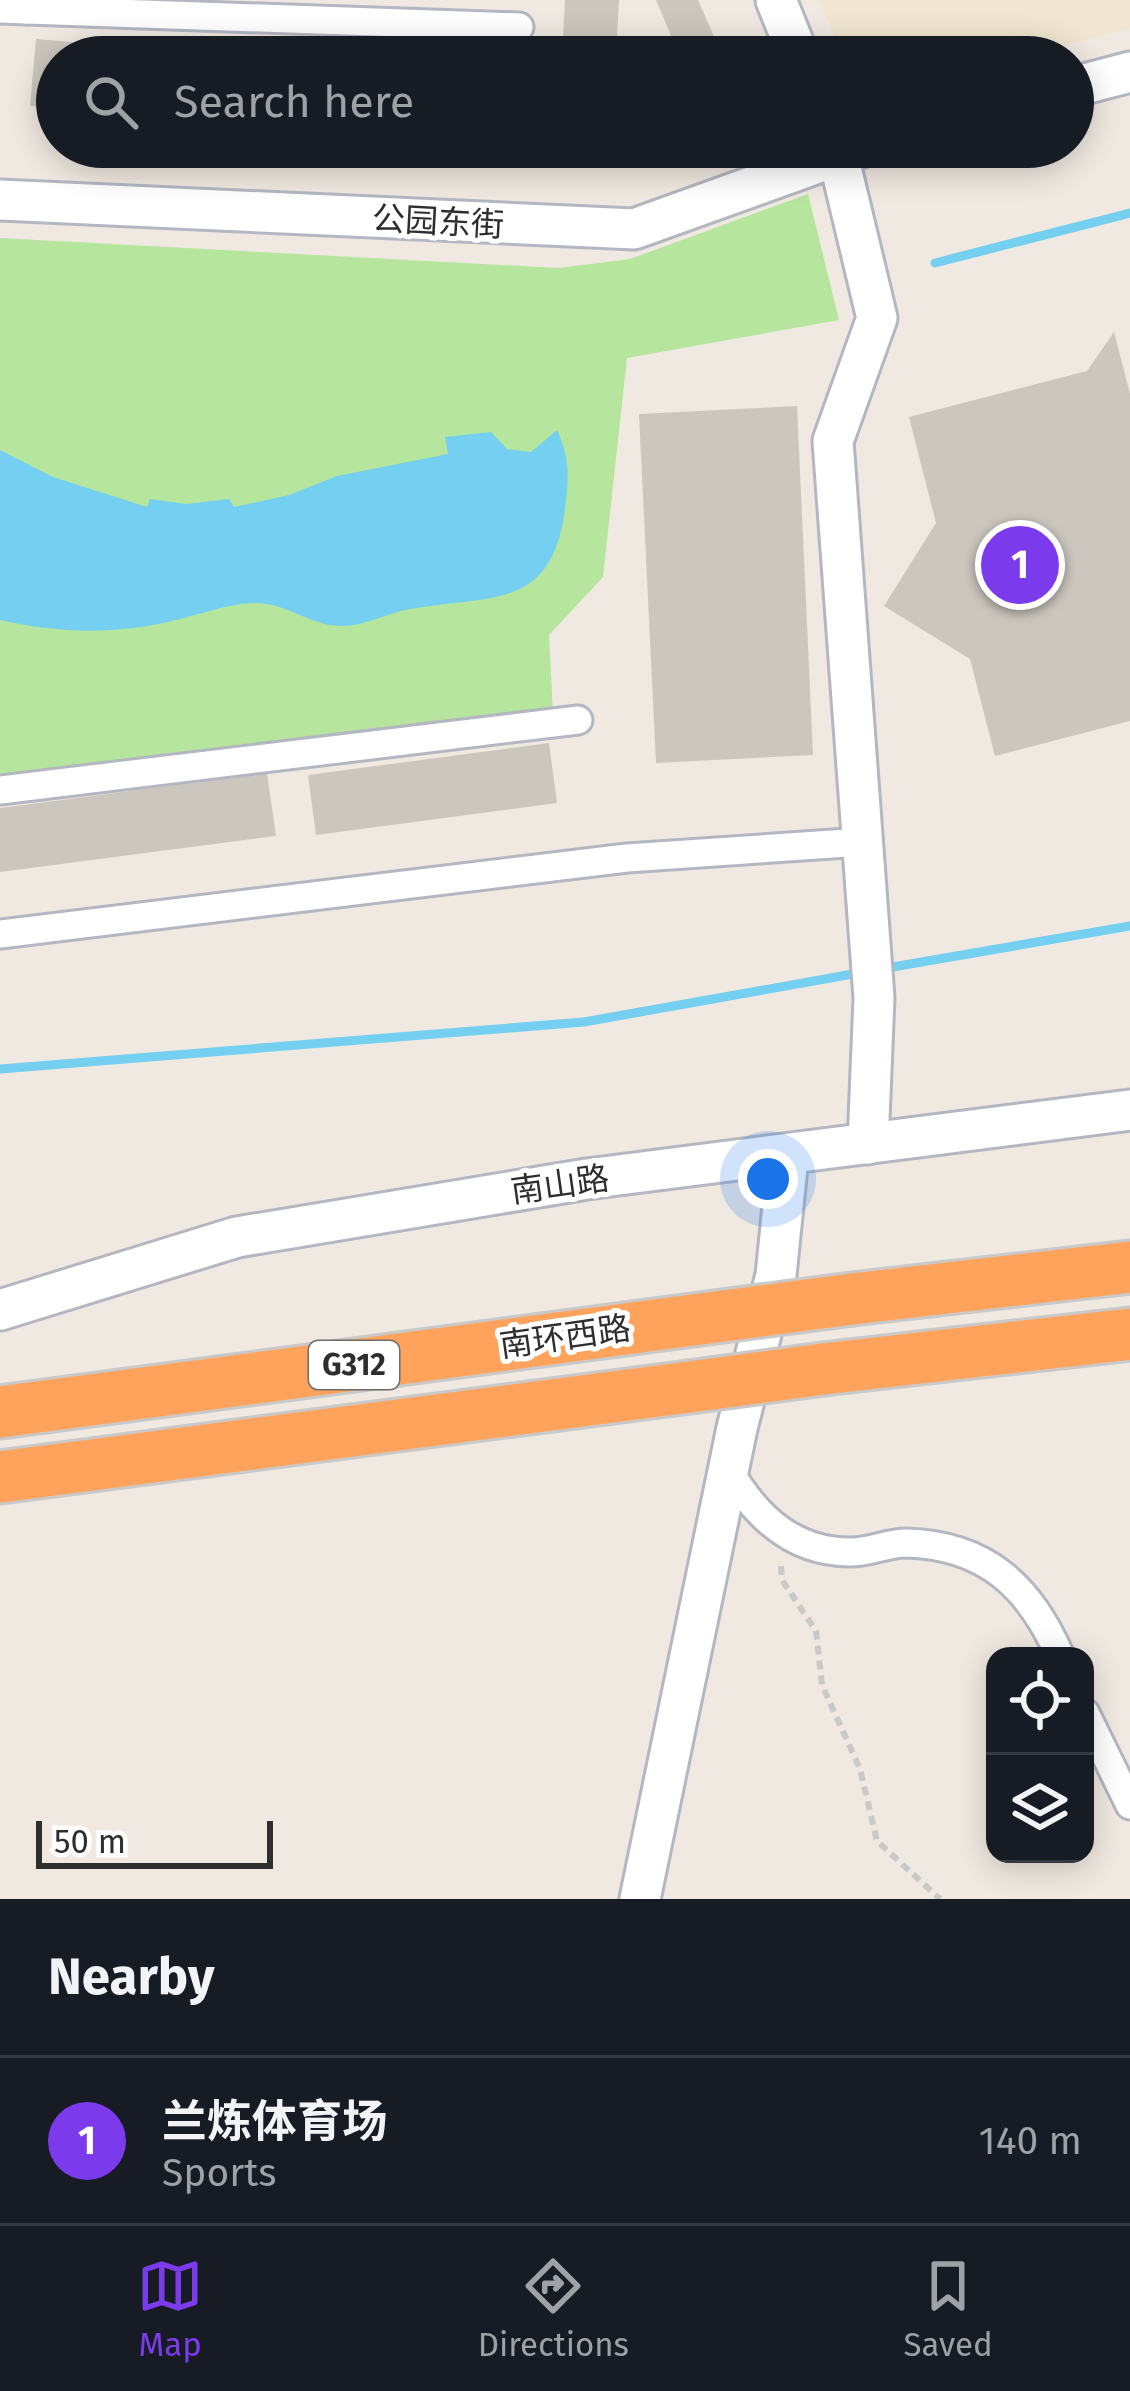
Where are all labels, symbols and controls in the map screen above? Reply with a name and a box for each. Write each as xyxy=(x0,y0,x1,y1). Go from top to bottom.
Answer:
search box xyxy=(36,36,1094,168)
icon: search xyxy=(78,69,144,135)
text: Search here xyxy=(174,75,414,129)
street label: 公园东街 xyxy=(371,199,505,245)
pin: 1 xyxy=(981,520,1059,610)
your location xyxy=(738,1149,798,1209)
street label: 南山路 xyxy=(508,1158,612,1212)
street label: 南环西路 xyxy=(497,1308,633,1366)
road number: G312 xyxy=(309,1341,399,1389)
map controls xyxy=(986,1647,1094,1863)
button: locate xyxy=(986,1647,1094,1755)
button: layers xyxy=(986,1755,1094,1863)
scale bar xyxy=(36,1815,273,1868)
text: 50 m xyxy=(54,1822,126,1862)
text: Nearby xyxy=(48,1946,214,2008)
text: 兰炼体育场 xyxy=(162,2095,387,2149)
text: 1 xyxy=(78,2118,96,2164)
text: 140 m xyxy=(979,2118,1082,2164)
text: Sports xyxy=(162,2150,277,2196)
tab: Map xyxy=(137,2253,203,2365)
tab: Directions xyxy=(478,2253,629,2365)
tab: Saved xyxy=(903,2253,993,2365)

